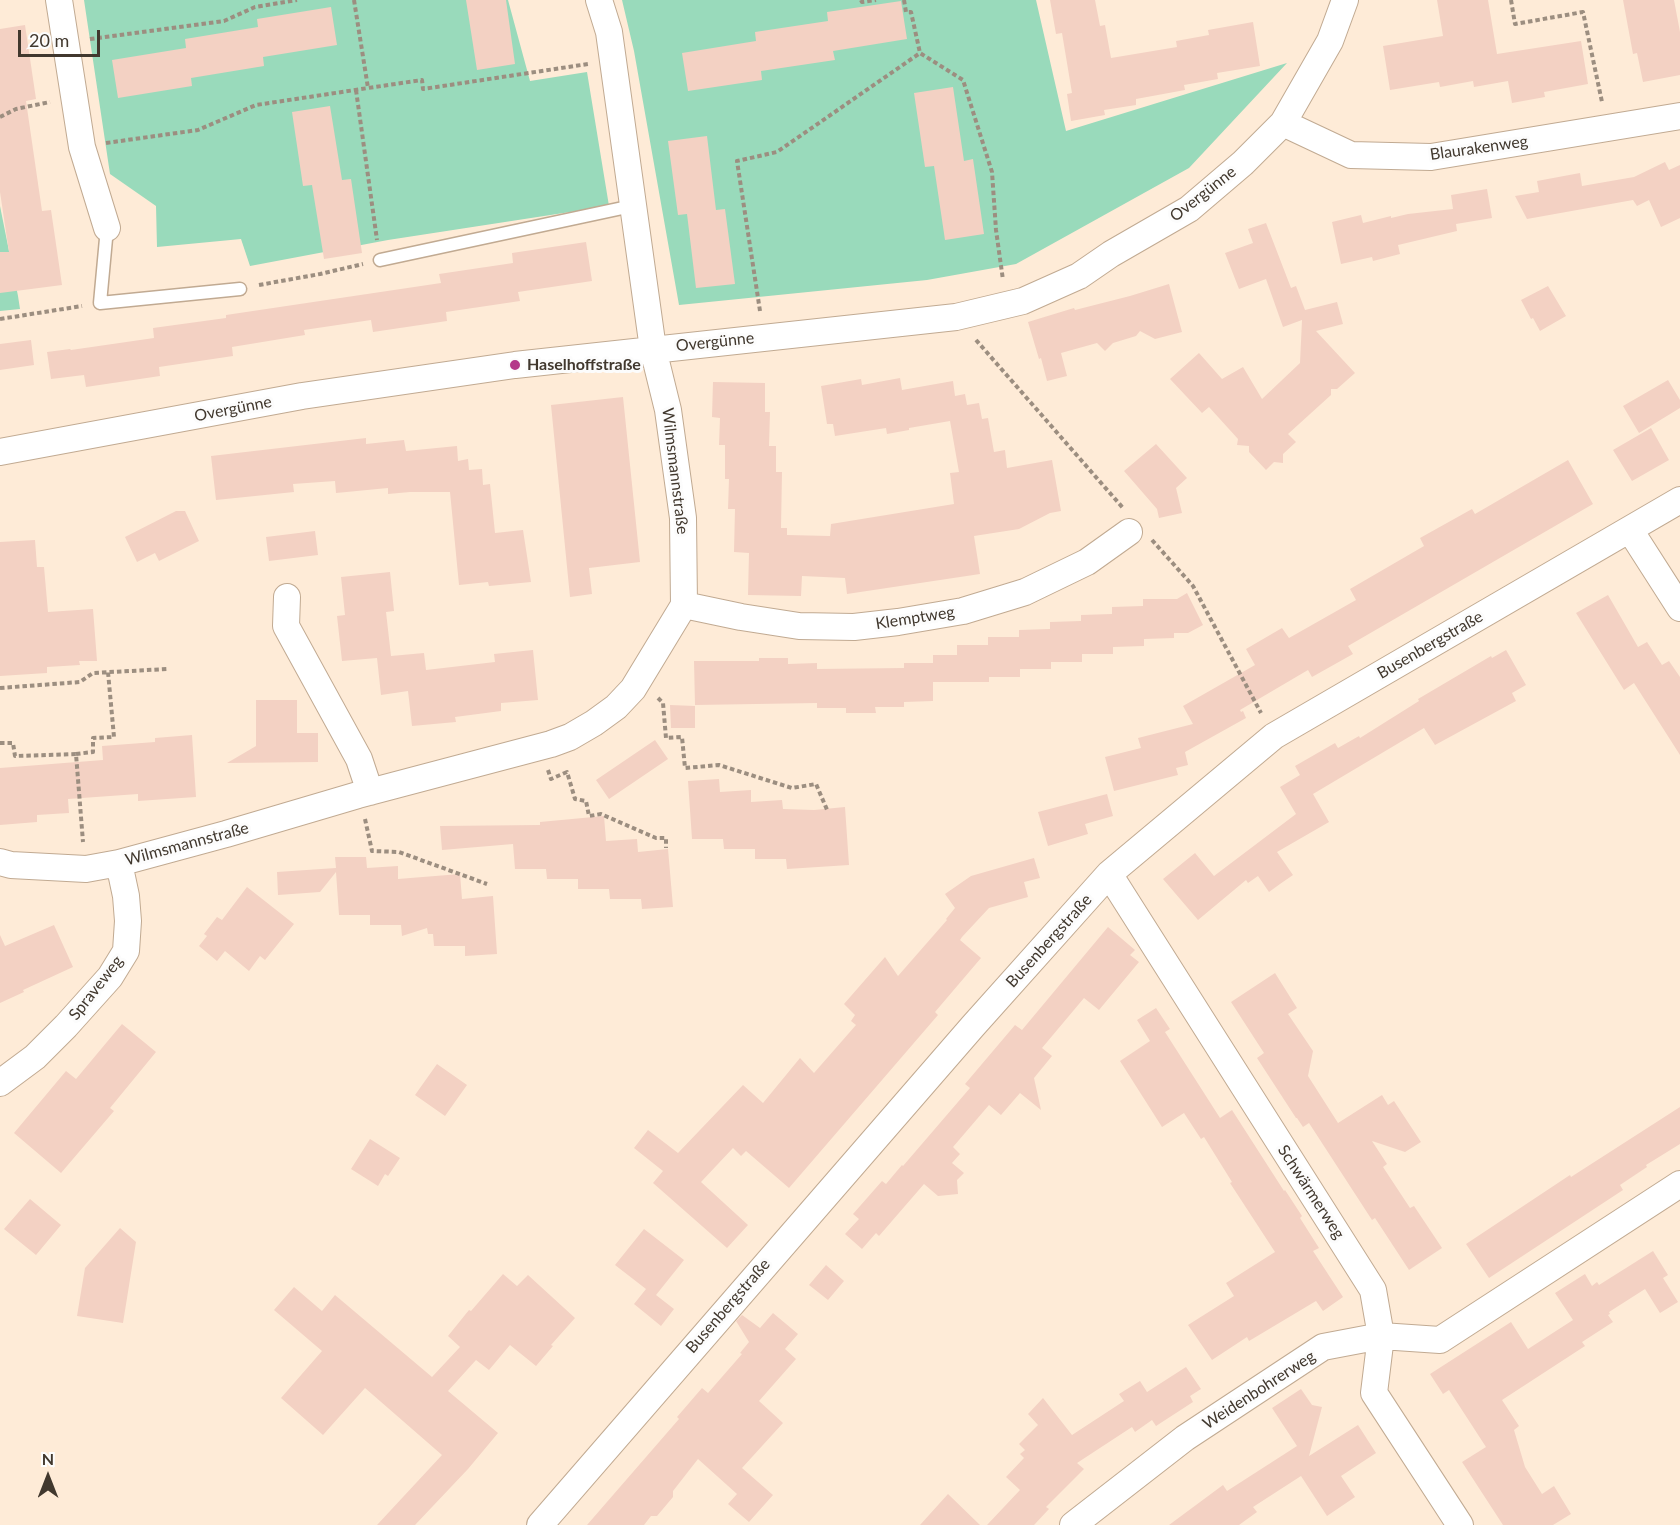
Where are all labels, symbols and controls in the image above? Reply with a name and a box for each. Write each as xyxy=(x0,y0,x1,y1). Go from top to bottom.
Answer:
scale bar xyxy=(21,18,104,56)
text: 20 m xyxy=(29,29,69,51)
street label: Blaurakenweg xyxy=(1429,132,1529,164)
street label: Overgünne xyxy=(1166,162,1240,226)
street label: Overgünne xyxy=(675,328,755,356)
place label: Haselhoffstraße xyxy=(527,355,641,375)
marker: Haselhoffstraße xyxy=(508,358,522,372)
street label: Overgünne xyxy=(193,392,273,426)
street label: Wilmsmannstraße xyxy=(658,407,692,535)
street label: Klemptweg xyxy=(874,602,956,634)
street label: Busenbergstraße xyxy=(1374,607,1486,683)
street label: Wilmsmannstraße xyxy=(123,818,251,870)
street label: Busenbergstraße xyxy=(1002,890,1096,992)
street label: Spraveweg xyxy=(65,952,127,1024)
street label: Schwärmerweg xyxy=(1274,1141,1348,1243)
street label: Busenbergstraße xyxy=(682,1255,774,1357)
street label: Weidenbohrerweg xyxy=(1199,1346,1319,1434)
north arrow xyxy=(18,1447,78,1507)
text: N xyxy=(42,1449,54,1468)

